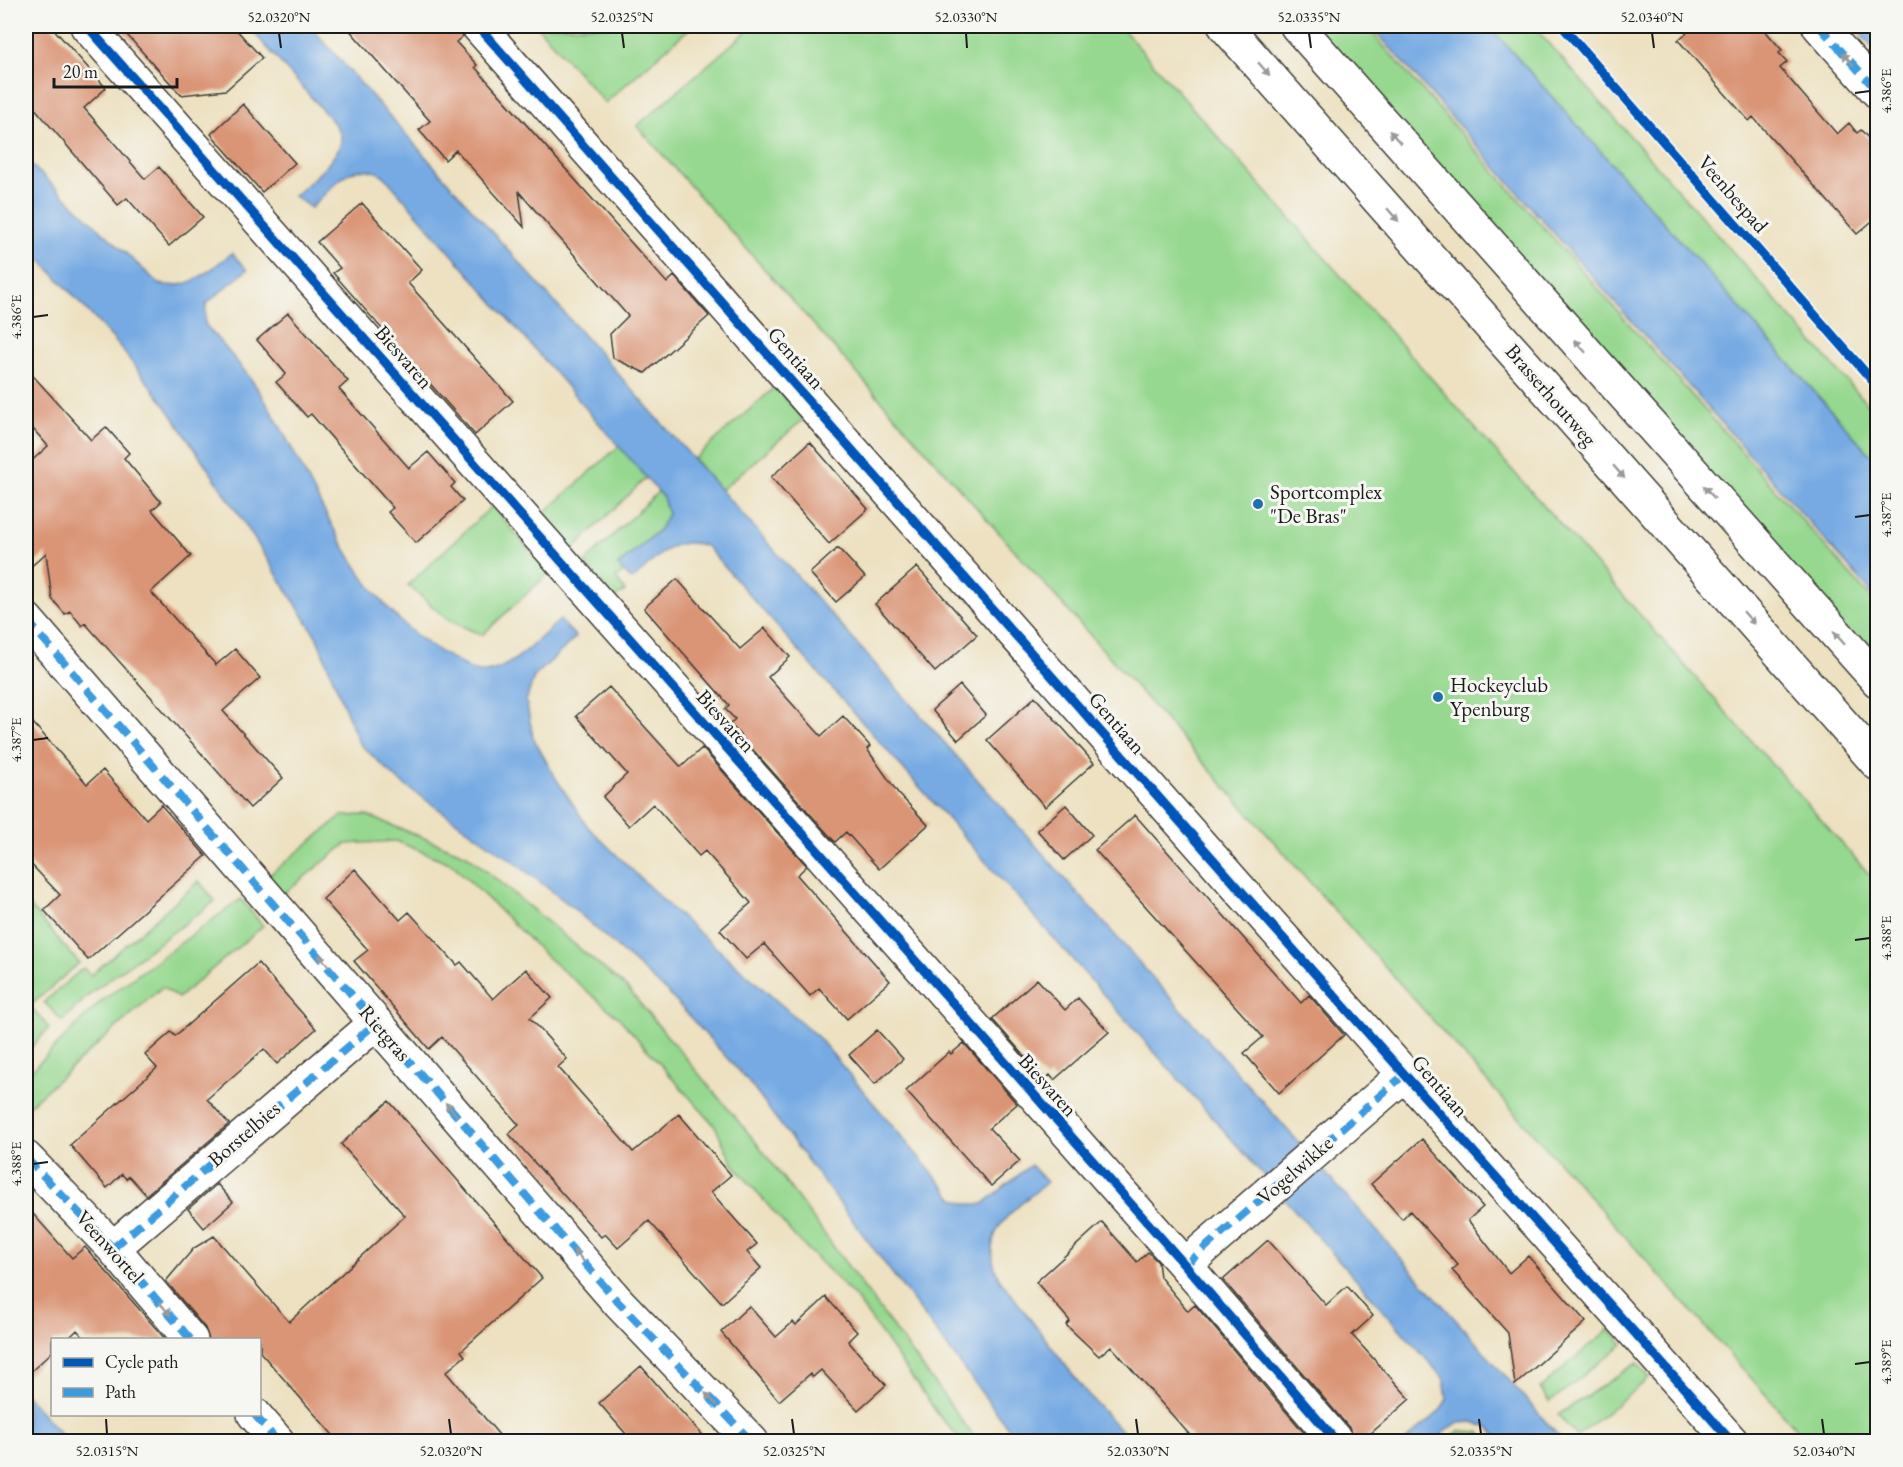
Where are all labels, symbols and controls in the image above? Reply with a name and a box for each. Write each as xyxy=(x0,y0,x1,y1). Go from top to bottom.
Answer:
text: 52.0320°N xyxy=(248,7,311,26)
text: 52.0325°N xyxy=(591,7,654,26)
text: 52.0330°N xyxy=(935,7,998,26)
text: 52.0335°N xyxy=(1278,7,1341,26)
text: 52.0340°N xyxy=(1621,7,1684,26)
scale bar xyxy=(54,51,177,89)
one-way arrow xyxy=(1842,52,1855,67)
text: 20 m xyxy=(63,60,98,83)
one-way arrow xyxy=(1257,61,1270,76)
text: 4.386°E xyxy=(1876,68,1895,114)
one-way arrow xyxy=(1389,130,1402,145)
street label: Veenbespad xyxy=(1692,149,1775,238)
one-way arrow xyxy=(1386,208,1400,223)
text: 4.386°E xyxy=(6,294,25,340)
street label: Biesvaren xyxy=(369,319,439,394)
street label: Gentiaan xyxy=(762,321,831,395)
street label: Brasserhoutweg xyxy=(1500,338,1604,452)
one-way arrow xyxy=(1574,339,1587,354)
one-way arrow xyxy=(1613,464,1626,480)
place label: Sportcomplex "De Bras" xyxy=(1270,478,1382,529)
one-way arrow xyxy=(1703,485,1716,500)
text: 4.387°E xyxy=(1876,492,1895,538)
marker: Sportcomplex "De Bras" xyxy=(1251,497,1265,511)
one-way arrow xyxy=(1742,610,1755,625)
one-way arrow xyxy=(1833,631,1846,646)
place label: Hockeyclub Ypenburg xyxy=(1450,671,1548,722)
street label: Biesvaren xyxy=(691,683,762,758)
street label: Gentiaan xyxy=(1083,686,1152,760)
marker: Hockeyclub Ypenburg xyxy=(1431,690,1445,704)
text: 4.387°E xyxy=(6,717,25,763)
text: 4.388°E xyxy=(1876,915,1895,961)
one-way arrow xyxy=(318,954,331,969)
street label: Rietgras xyxy=(353,999,417,1067)
street label: Biesvaren xyxy=(1013,1047,1084,1122)
street label: Gentiaan xyxy=(1406,1049,1475,1123)
street label: Borstelbies xyxy=(202,1095,286,1172)
one-way arrow xyxy=(445,1102,458,1117)
street label: Vogelwikke xyxy=(1251,1129,1338,1210)
text: 4.388°E xyxy=(6,1141,25,1187)
street label: Veenwortel xyxy=(70,1204,150,1289)
one-way arrow xyxy=(573,1249,586,1264)
one-way arrow xyxy=(158,1301,171,1316)
legend xyxy=(51,1338,261,1416)
text: 4.389°E xyxy=(1876,1339,1895,1385)
text: Cycle path xyxy=(105,1350,179,1373)
text: Path xyxy=(105,1380,136,1403)
one-way arrow xyxy=(705,1393,719,1407)
text: 52.0315°N xyxy=(76,1441,139,1460)
text: 52.0320°N xyxy=(420,1441,483,1460)
text: 52.0325°N xyxy=(763,1441,826,1460)
text: 52.0330°N xyxy=(1107,1441,1170,1460)
text: 52.0335°N xyxy=(1450,1441,1513,1460)
text: 52.0340°N xyxy=(1793,1441,1856,1460)

